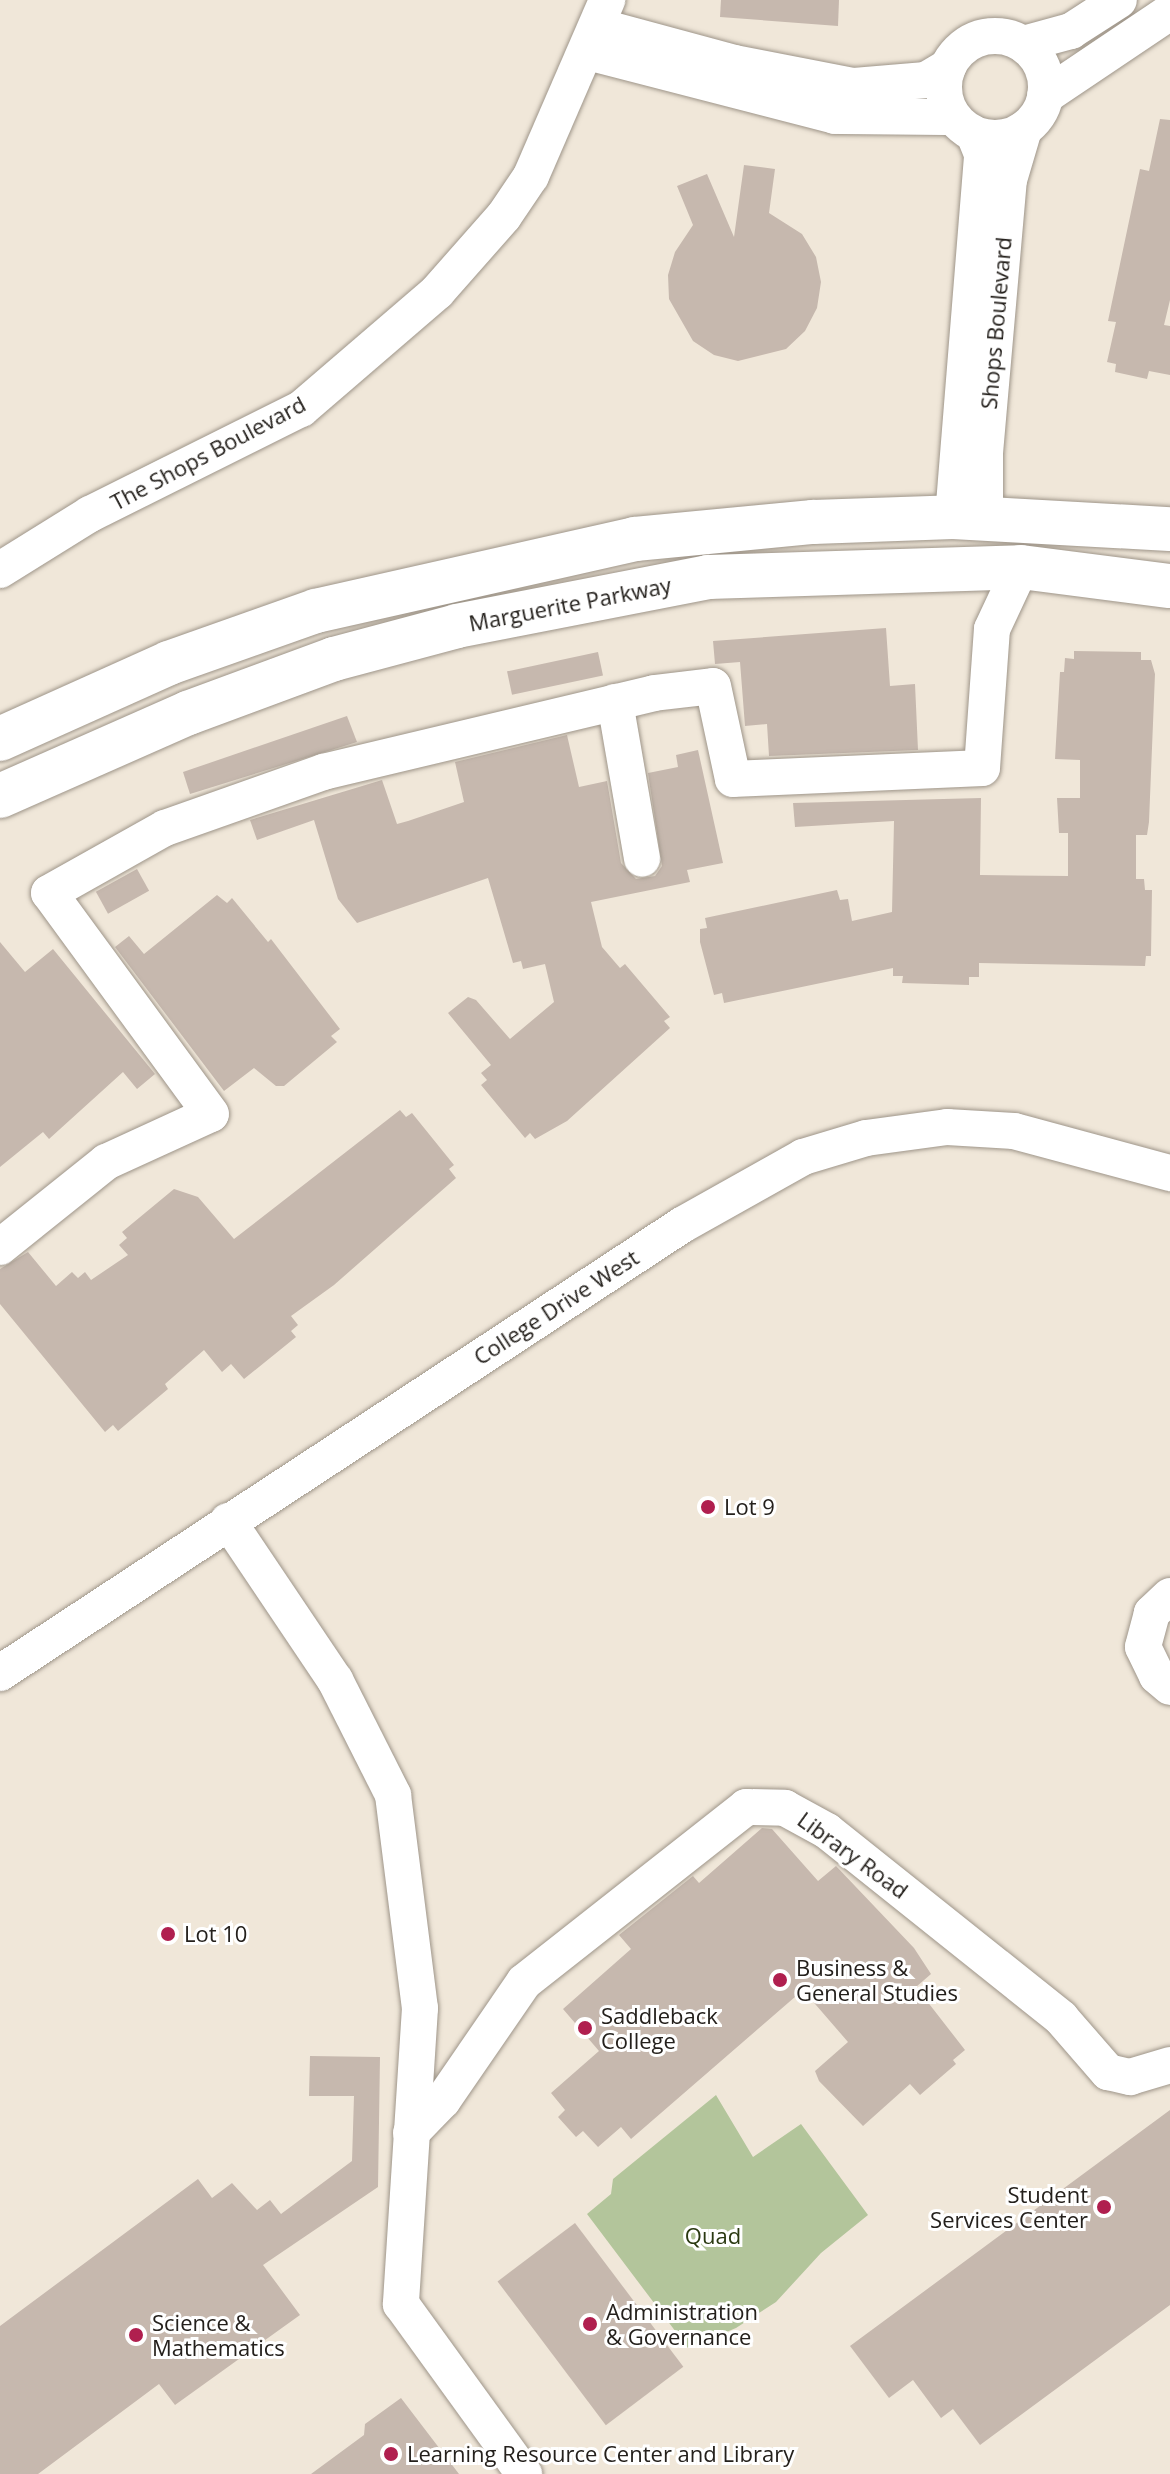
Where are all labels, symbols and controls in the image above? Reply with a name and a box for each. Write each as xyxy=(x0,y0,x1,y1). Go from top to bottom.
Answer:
street label: Shops Boulevard xyxy=(975,236,1017,410)
street label: The Shops Boulevard xyxy=(106,390,310,516)
street label: Marguerite Parkway xyxy=(467,571,673,637)
street label: College Drive West xyxy=(469,1244,643,1370)
place label: Lot 9 xyxy=(724,1494,775,1520)
marker: Lot 9 xyxy=(699,1498,717,1516)
street label: Library Road xyxy=(793,1806,913,1904)
place label: Lot 10 xyxy=(184,1921,247,1947)
marker: Lot 10 xyxy=(159,1925,177,1943)
place label: Business & General Studies xyxy=(796,1954,958,2006)
marker: Business & General Studies xyxy=(771,1971,789,1989)
place label: Saddleback College xyxy=(601,2002,718,2054)
marker: Saddleback College xyxy=(576,2019,594,2037)
place label: Student Services Center xyxy=(930,2181,1088,2232)
marker: Student Services Center xyxy=(1095,2198,1113,2216)
park label: Quad xyxy=(685,2223,741,2249)
place label: Administration & Governance xyxy=(606,2298,758,2350)
place label: Science & Mathematics xyxy=(152,2309,285,2360)
marker: Administration & Governance xyxy=(581,2315,599,2333)
marker: Science & Mathematics xyxy=(127,2326,145,2344)
place label: Learning Resource Center and Library xyxy=(407,2441,794,2467)
marker: Learning Resource Center and Library xyxy=(382,2445,400,2463)

